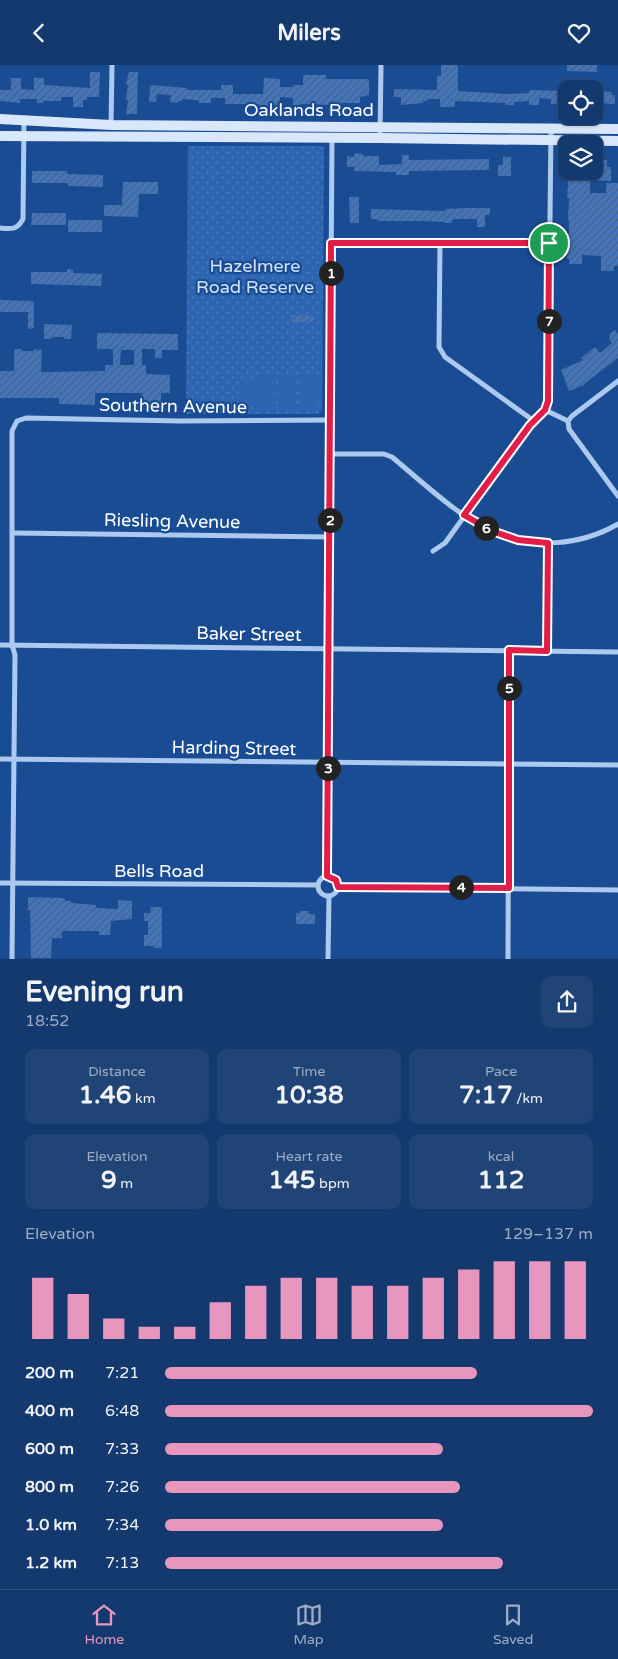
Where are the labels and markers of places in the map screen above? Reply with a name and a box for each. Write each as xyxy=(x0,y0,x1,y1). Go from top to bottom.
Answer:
pin xyxy=(528,222,570,264)
pin: 1 xyxy=(318,261,344,285)
pin: 7 xyxy=(536,309,562,333)
pin: 2 xyxy=(318,507,342,533)
pin: 6 xyxy=(474,515,498,541)
pin: 5 xyxy=(496,675,522,701)
pin: 3 xyxy=(316,755,340,781)
pin: 4 xyxy=(448,875,474,899)

